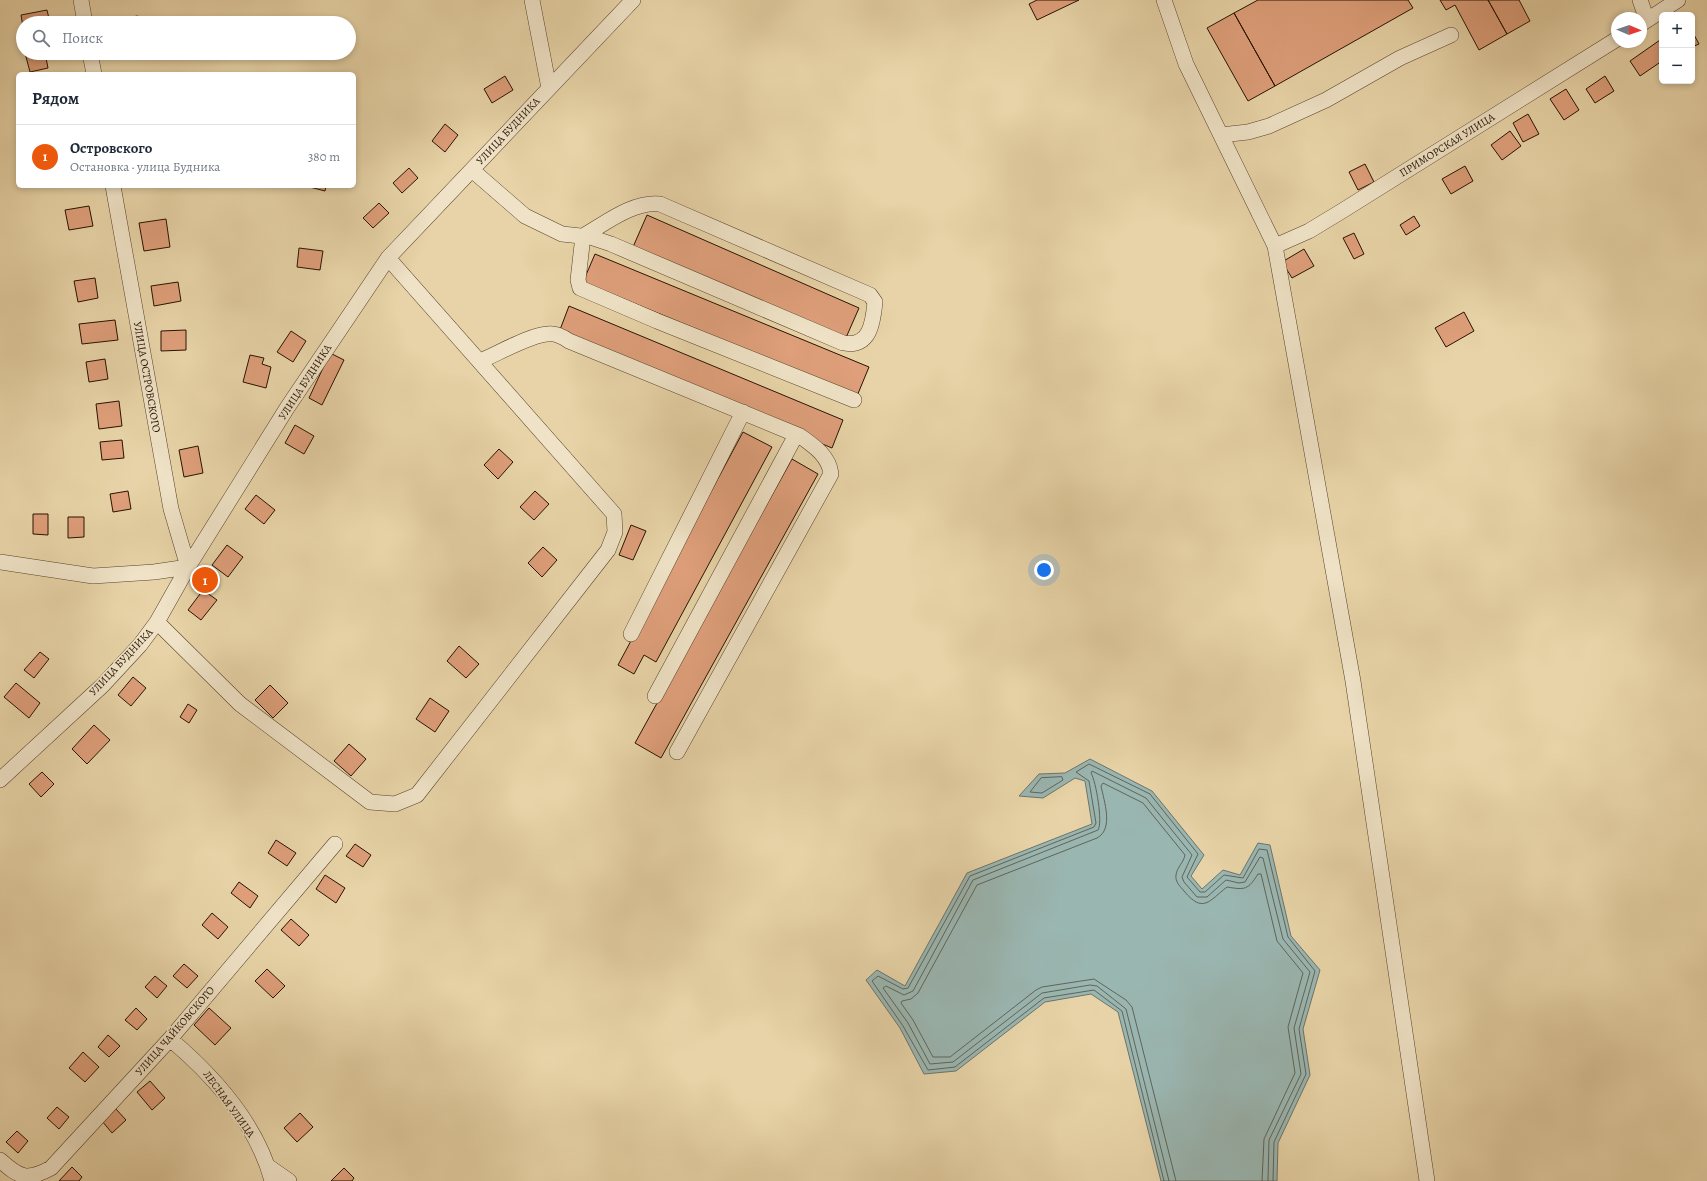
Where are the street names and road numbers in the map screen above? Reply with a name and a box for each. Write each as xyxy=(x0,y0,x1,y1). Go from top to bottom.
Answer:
street label: УЛИЦА БУДНИКА xyxy=(473,94,544,168)
street label: ПРИМОРСКАЯ УЛИЦА xyxy=(1397,109,1498,180)
street label: УЛИЦА ОСТРОВСКОГО xyxy=(130,320,164,434)
street label: УЛИЦА БУДНИКА xyxy=(275,341,335,423)
street label: УЛИЦА БУДНИКА xyxy=(86,625,157,699)
street label: УЛИЦА ЧАЙКОВСКОГО xyxy=(132,983,218,1079)
street label: ЛЕСНАЯ УЛИЦА xyxy=(200,1067,259,1141)

